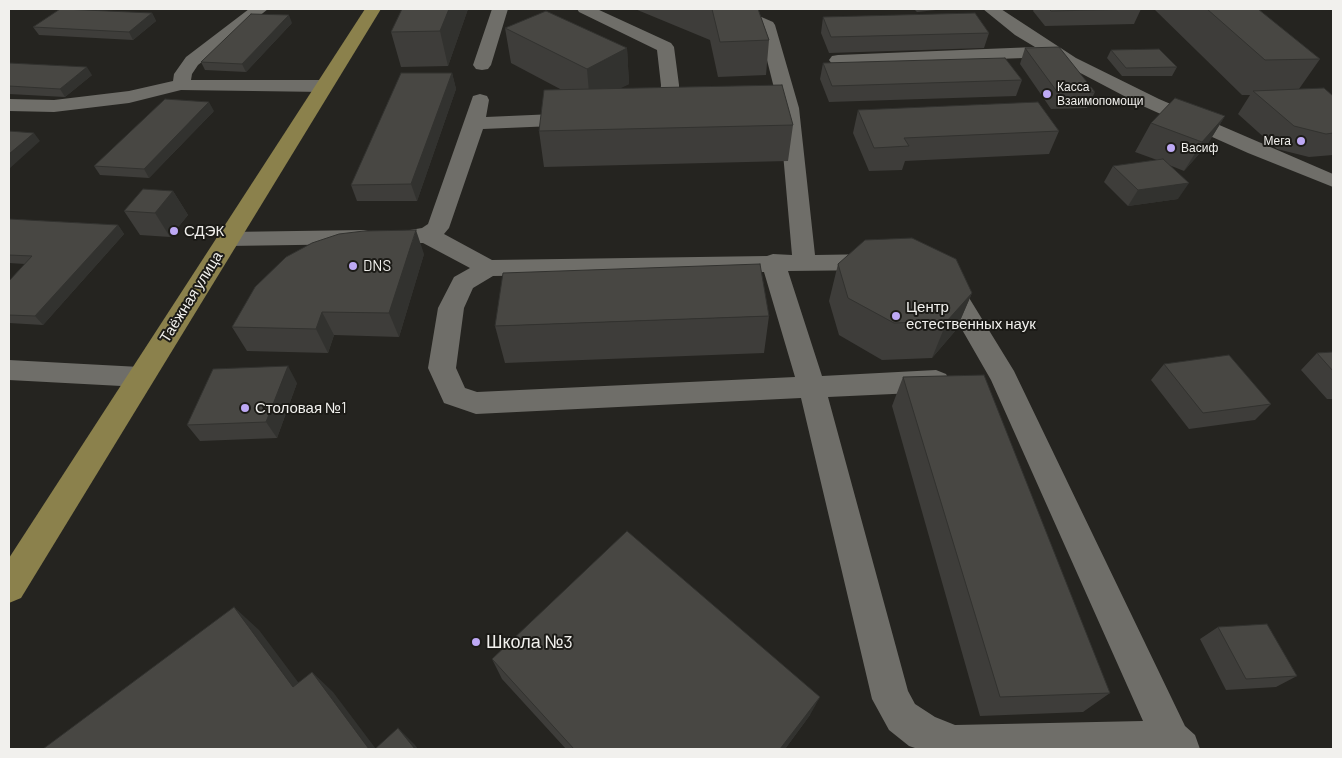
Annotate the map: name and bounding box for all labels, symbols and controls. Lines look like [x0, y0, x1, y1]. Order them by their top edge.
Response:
place label: Касса Взаимопомощи [1057, 80, 1143, 108]
marker: Касса Взаимопомощи [1041, 88, 1053, 100]
place label: Мега [1263, 134, 1291, 148]
marker: Мега [1295, 135, 1307, 147]
place label: Васиф [1181, 141, 1218, 155]
marker: Васиф [1165, 142, 1177, 154]
place label: СДЭК [184, 222, 224, 240]
marker: СДЭК [168, 225, 180, 237]
street label: Таёжная улица [156, 248, 226, 346]
place label: DNS [363, 257, 391, 275]
marker: DNS [347, 260, 359, 272]
place label: Центр естественных наук [906, 298, 1036, 333]
marker: Центр естественных наук [890, 310, 902, 322]
place label: Столовая №1 [255, 399, 346, 417]
marker: Столовая №1 [239, 402, 251, 414]
place label: Школа №3 [486, 631, 573, 653]
marker: Школа №3 [470, 636, 482, 648]

